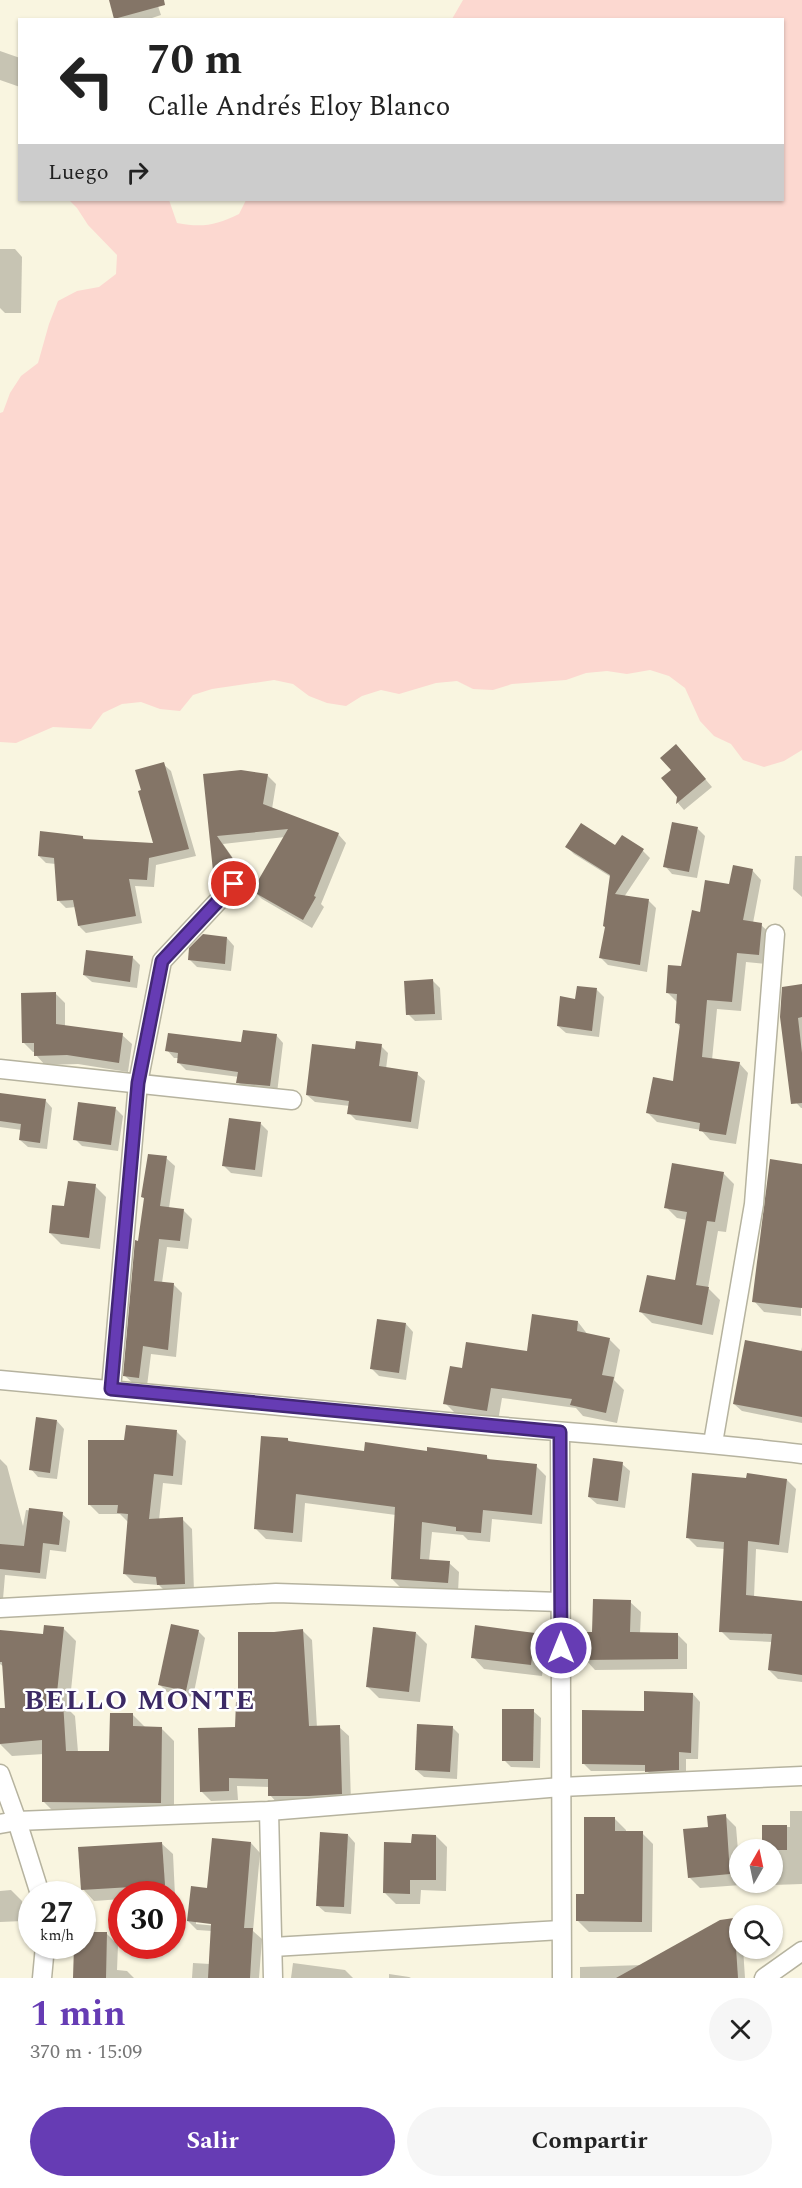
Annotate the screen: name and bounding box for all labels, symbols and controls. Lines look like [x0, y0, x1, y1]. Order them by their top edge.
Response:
text: 70 m [147, 29, 242, 92]
icon: left [48, 42, 126, 120]
text: Calle Andrés Eloy Blanco [147, 86, 450, 128]
text: Luego [48, 156, 109, 189]
icon: right [121, 156, 154, 189]
pin [208, 858, 259, 909]
icon: arrive [217, 867, 250, 900]
position arrow [529, 1616, 593, 1680]
district label: BELLO MONTE [24, 1679, 256, 1722]
north arrow [729, 1839, 783, 1893]
map controls [729, 1839, 783, 1959]
speed limit sign: 30 [108, 1881, 186, 1959]
text: 27 [40, 1890, 74, 1936]
button: search [729, 1905, 783, 1959]
text: km/h [40, 1924, 74, 1947]
text: 1 min [30, 1987, 126, 2042]
button: close [709, 1998, 772, 2061]
text: 370 m · 15:09 [30, 2037, 142, 2067]
button: Salir [30, 2107, 395, 2176]
button: Compartir [407, 2107, 772, 2176]

